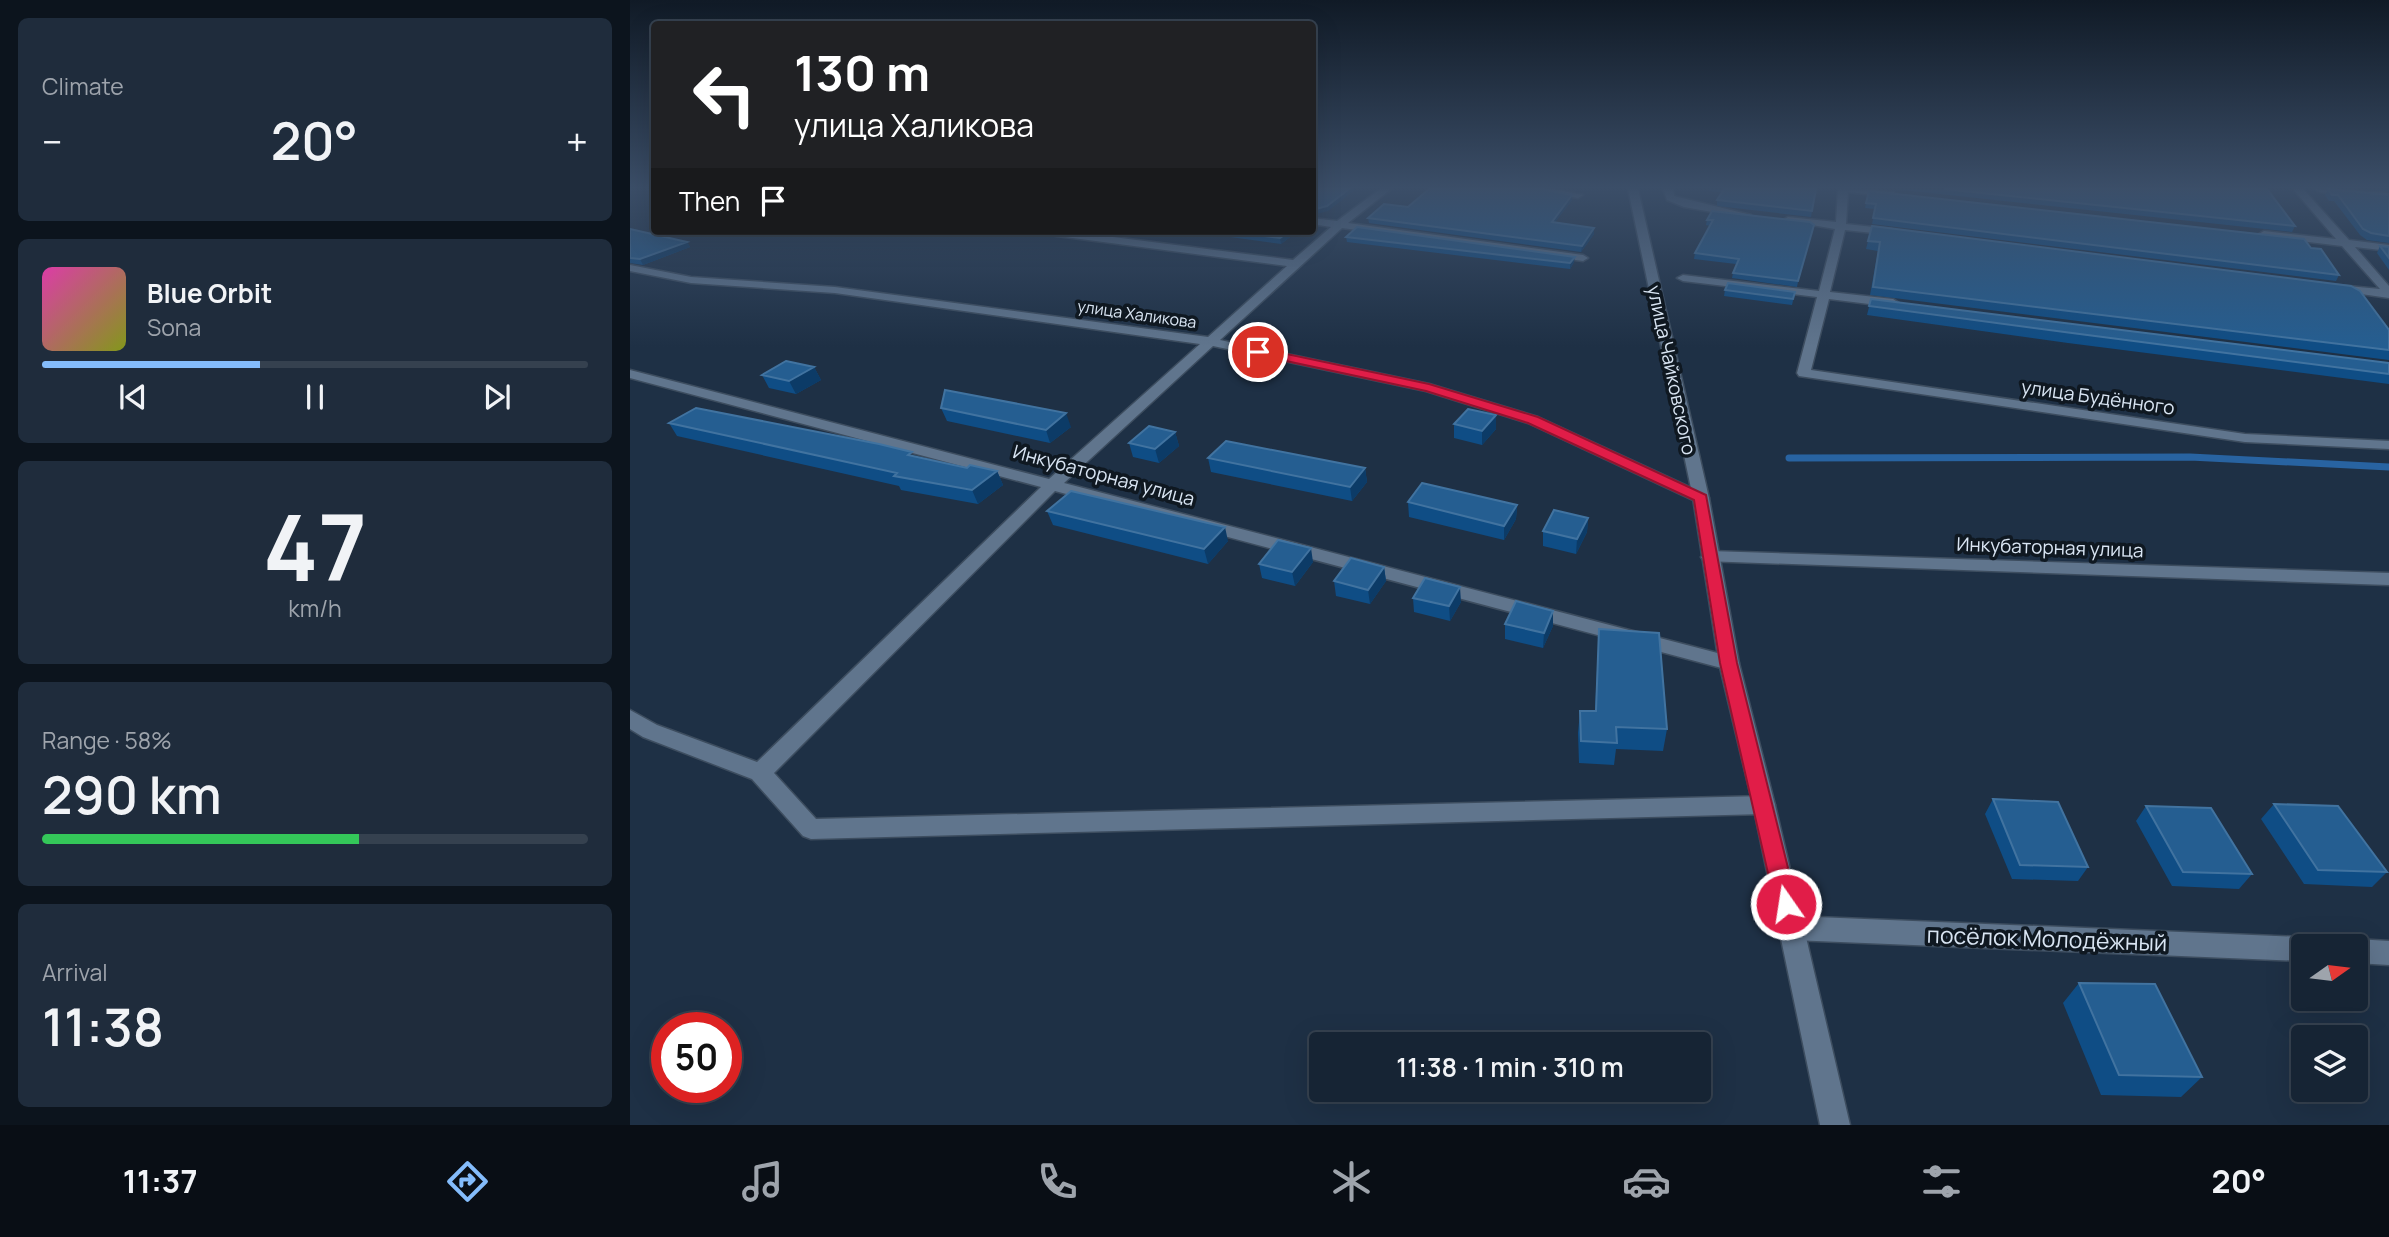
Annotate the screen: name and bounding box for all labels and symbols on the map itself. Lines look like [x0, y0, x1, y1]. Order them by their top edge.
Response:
street label: улица Чайковского [1641, 283, 1703, 457]
street label: улица Халикова [1076, 295, 1198, 333]
pin [1228, 322, 1288, 382]
street label: улица Будённого [2020, 373, 2176, 421]
street label: Инкубаторная улица [1010, 438, 1198, 512]
street label: Инкубаторная улица [1956, 531, 2144, 563]
position arrow [1749, 867, 1823, 941]
street label: посёлок Молодёжный [1926, 918, 2168, 958]
north arrow [2291, 934, 2368, 1012]
speed limit sign: 50 [651, 1012, 742, 1103]

